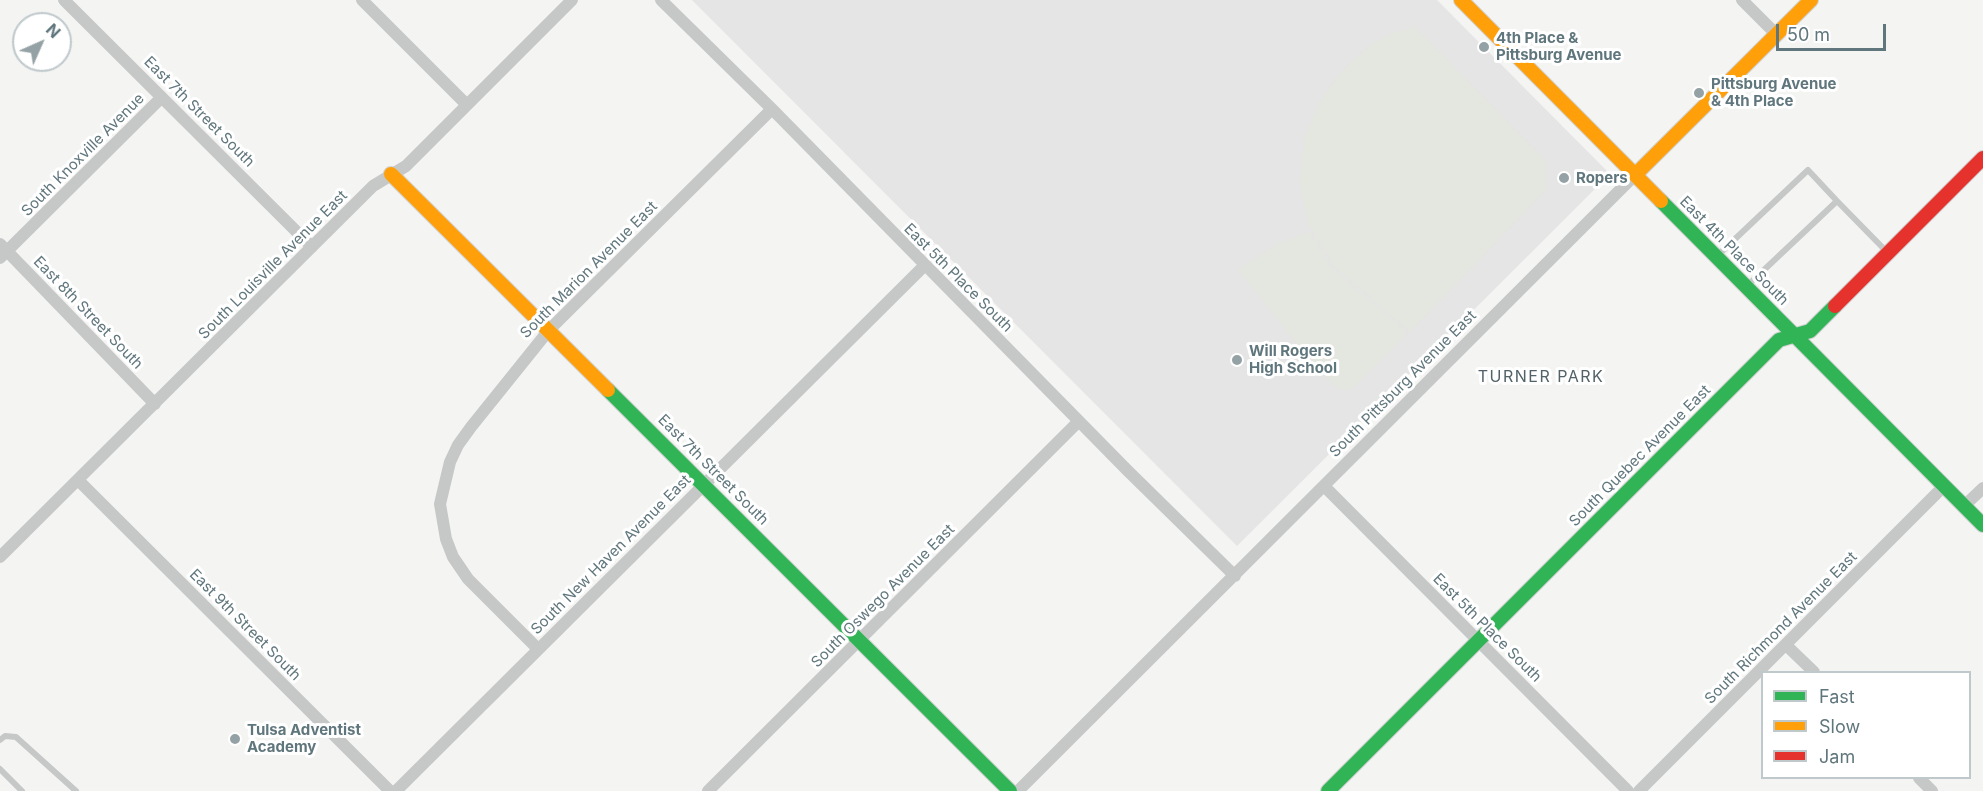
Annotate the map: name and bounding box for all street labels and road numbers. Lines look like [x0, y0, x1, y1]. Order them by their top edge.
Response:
street label: East 7th Street South [140, 53, 258, 171]
street label: South Knoxville Avenue [18, 90, 148, 220]
street label: South Louisville Avenue East [195, 187, 351, 343]
street label: East 4th Place South [1676, 193, 1792, 309]
street label: South Marion Avenue East [517, 198, 661, 342]
street label: East 5th Place South [900, 220, 1016, 336]
street label: East 8th Street South [30, 253, 146, 373]
street label: South Pittsburg Avenue East [1326, 307, 1480, 461]
street label: South Quebec Avenue East [1566, 382, 1714, 530]
street label: East 7th Street South [654, 411, 772, 529]
street label: South New Haven Avenue East [527, 471, 695, 639]
street label: South Oswego Avenue East [808, 521, 958, 671]
street label: South Richmond Avenue East [1701, 548, 1861, 708]
street label: East 9th Street South [186, 566, 304, 684]
street label: East 5th Place South [1429, 570, 1545, 686]

